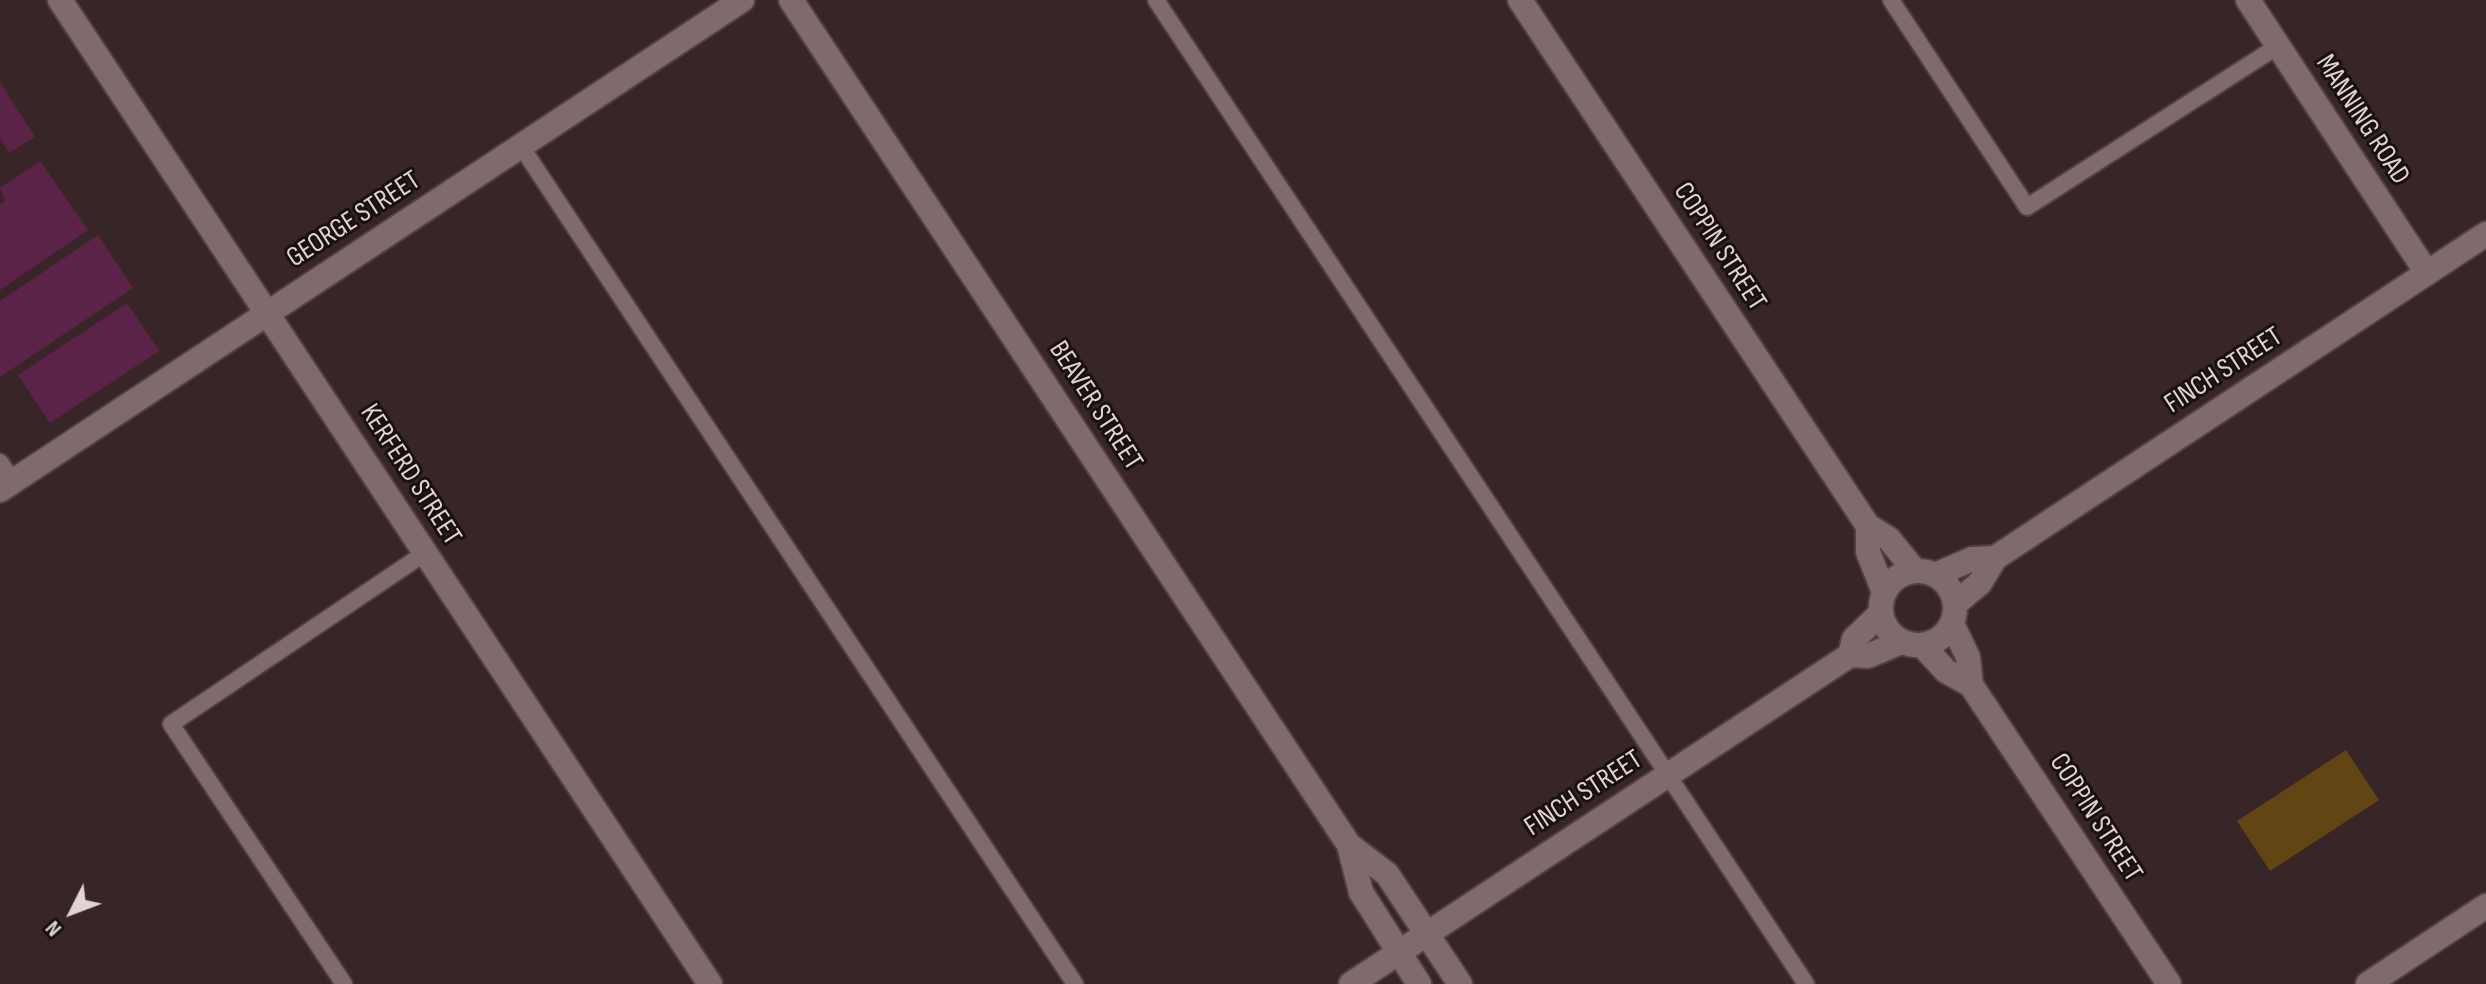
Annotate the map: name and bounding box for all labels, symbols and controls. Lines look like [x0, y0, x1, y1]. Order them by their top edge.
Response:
street label: MANNING ROAD [2308, 49, 2416, 191]
street label: GEORGE STREET [281, 164, 427, 276]
street label: COPPIN STREET [1665, 177, 1773, 317]
street label: FINCH STREET [2159, 320, 2289, 422]
street label: BEAVER STREET [1041, 335, 1149, 477]
street label: KERFERD STREET [352, 398, 468, 552]
street label: FINCH STREET [1519, 743, 1649, 845]
street label: COPPIN STREET [2041, 748, 2149, 888]
north arrow [32, 872, 112, 952]
text: N [40, 915, 68, 942]

